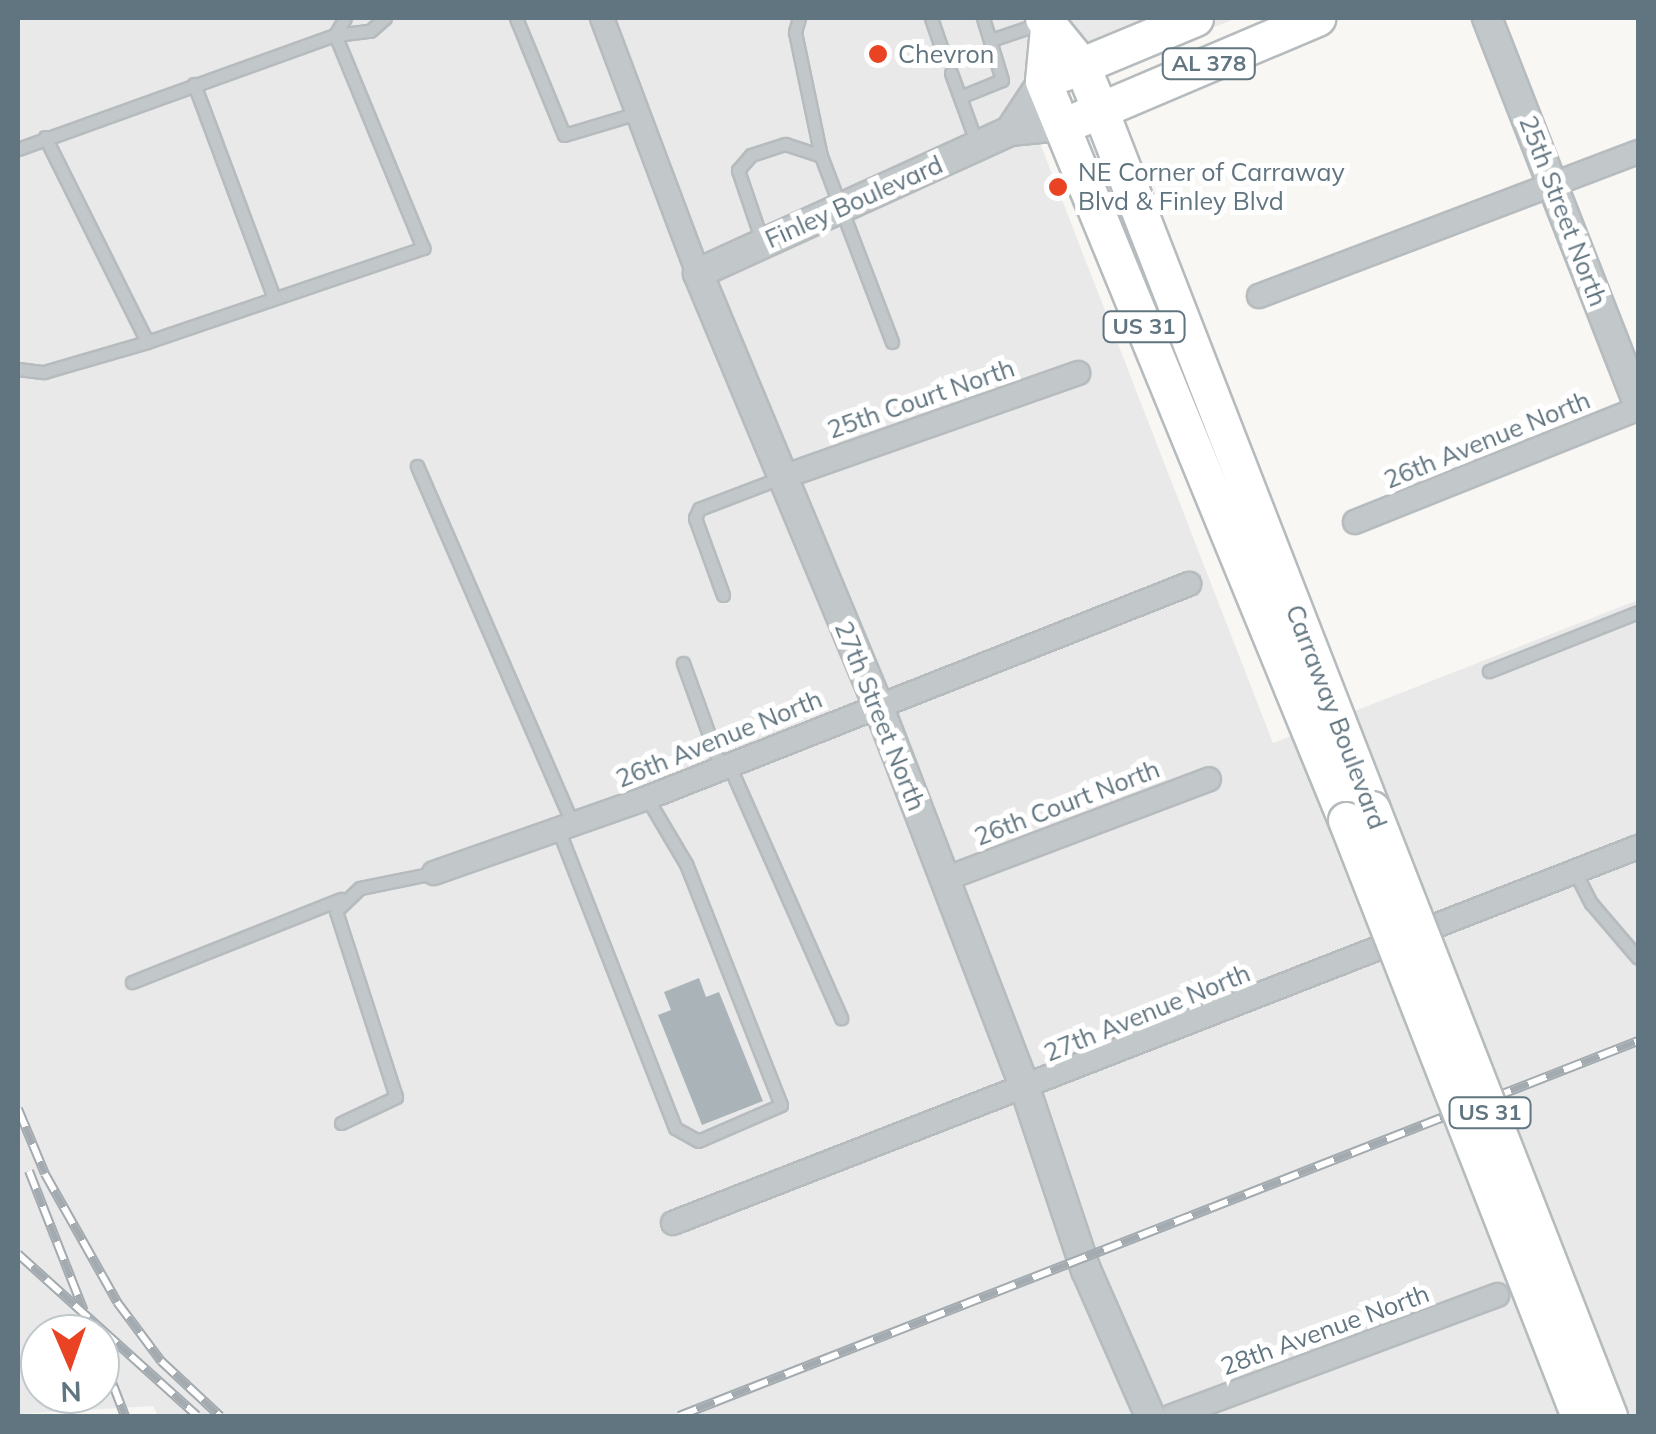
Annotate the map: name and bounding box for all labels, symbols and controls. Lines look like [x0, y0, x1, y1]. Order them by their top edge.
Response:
place label: Chevron [898, 39, 994, 69]
marker: Chevron [867, 43, 889, 65]
road number: AL 378 [1162, 47, 1256, 81]
street label: 25th Street North [1513, 111, 1613, 311]
street label: Finley Boulevard [761, 149, 947, 255]
place label: NE Corner of Carraway Blvd & Finley Blvd [1078, 158, 1345, 217]
marker: NE Corner of Carraway Blvd & Finley Blvd [1047, 176, 1069, 198]
road number: US 31 [1102, 310, 1186, 344]
street label: 25th Court North [823, 353, 1019, 445]
street label: 26th Avenue North [1380, 385, 1594, 495]
street label: Carraway Boulevard [1279, 601, 1393, 833]
street label: 27th Street North [828, 617, 932, 815]
street label: 26th Avenue North [612, 684, 826, 794]
street label: 26th Court North [970, 754, 1164, 852]
street label: 27th Avenue North [1040, 958, 1254, 1068]
road number: US 31 [1448, 1096, 1532, 1130]
street label: 28th Avenue North [1217, 1278, 1433, 1382]
north arrow [20, 1314, 120, 1414]
text: N [60, 1375, 82, 1410]

